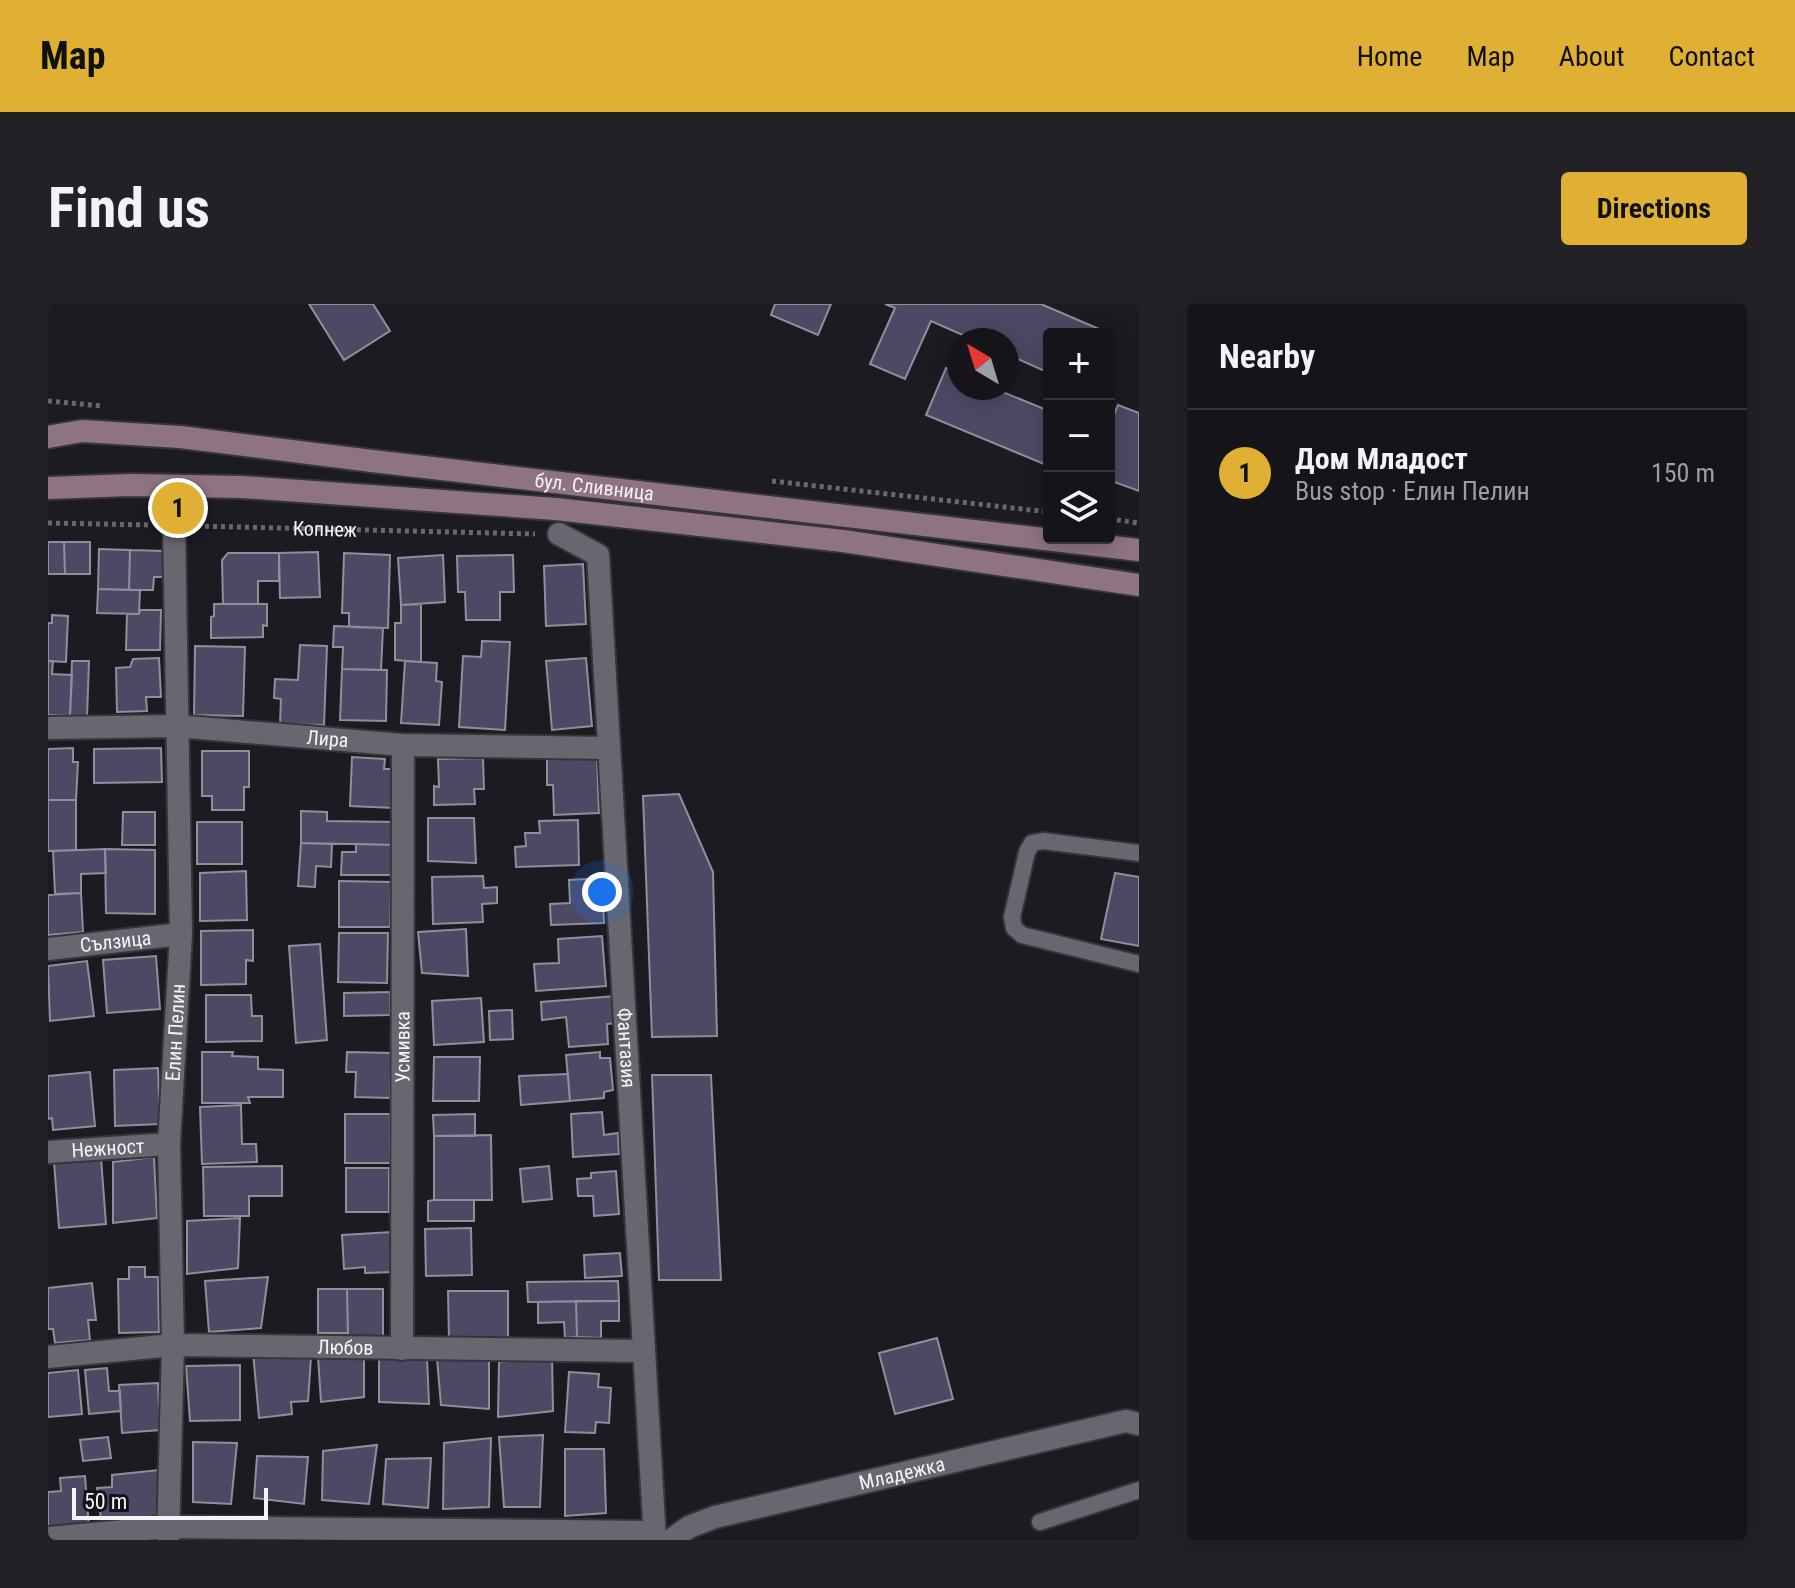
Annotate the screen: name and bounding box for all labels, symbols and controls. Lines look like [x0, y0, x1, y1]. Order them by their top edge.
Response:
text: Map [40, 34, 106, 78]
text: Home [1357, 40, 1422, 73]
text: Map [1466, 40, 1515, 73]
text: About [1559, 40, 1625, 73]
text: Contact [1669, 40, 1755, 73]
button: Directions [1561, 172, 1747, 245]
text: Find us [48, 175, 210, 241]
north arrow [947, 328, 1019, 400]
map controls [1043, 328, 1115, 544]
button: + [1043, 328, 1115, 400]
text: Nearby [1219, 336, 1315, 376]
button: − [1043, 400, 1115, 472]
text: Дом Младост [1295, 441, 1468, 476]
text: 1 [1238, 458, 1252, 488]
text: 150 m [1651, 458, 1715, 488]
street label: бул. Сливница [533, 468, 655, 506]
button: layers [1043, 472, 1115, 544]
text: Bus stop · Елин Пелин [1295, 476, 1530, 506]
pin: 1 [152, 478, 204, 538]
street label: Копнеж [293, 516, 357, 542]
street label: Лира [306, 725, 349, 752]
your location [582, 872, 622, 912]
street label: Сълзица [79, 925, 152, 957]
street label: Елин Пелин [161, 983, 190, 1082]
street label: Фантазия [612, 1007, 641, 1089]
street label: Усмивка [390, 1011, 415, 1083]
street label: Нежност [71, 1134, 145, 1162]
street label: Любов [317, 1335, 374, 1360]
street label: Младежка [856, 1452, 947, 1495]
scale bar [72, 1484, 268, 1520]
text: 50 m [84, 1489, 127, 1514]

